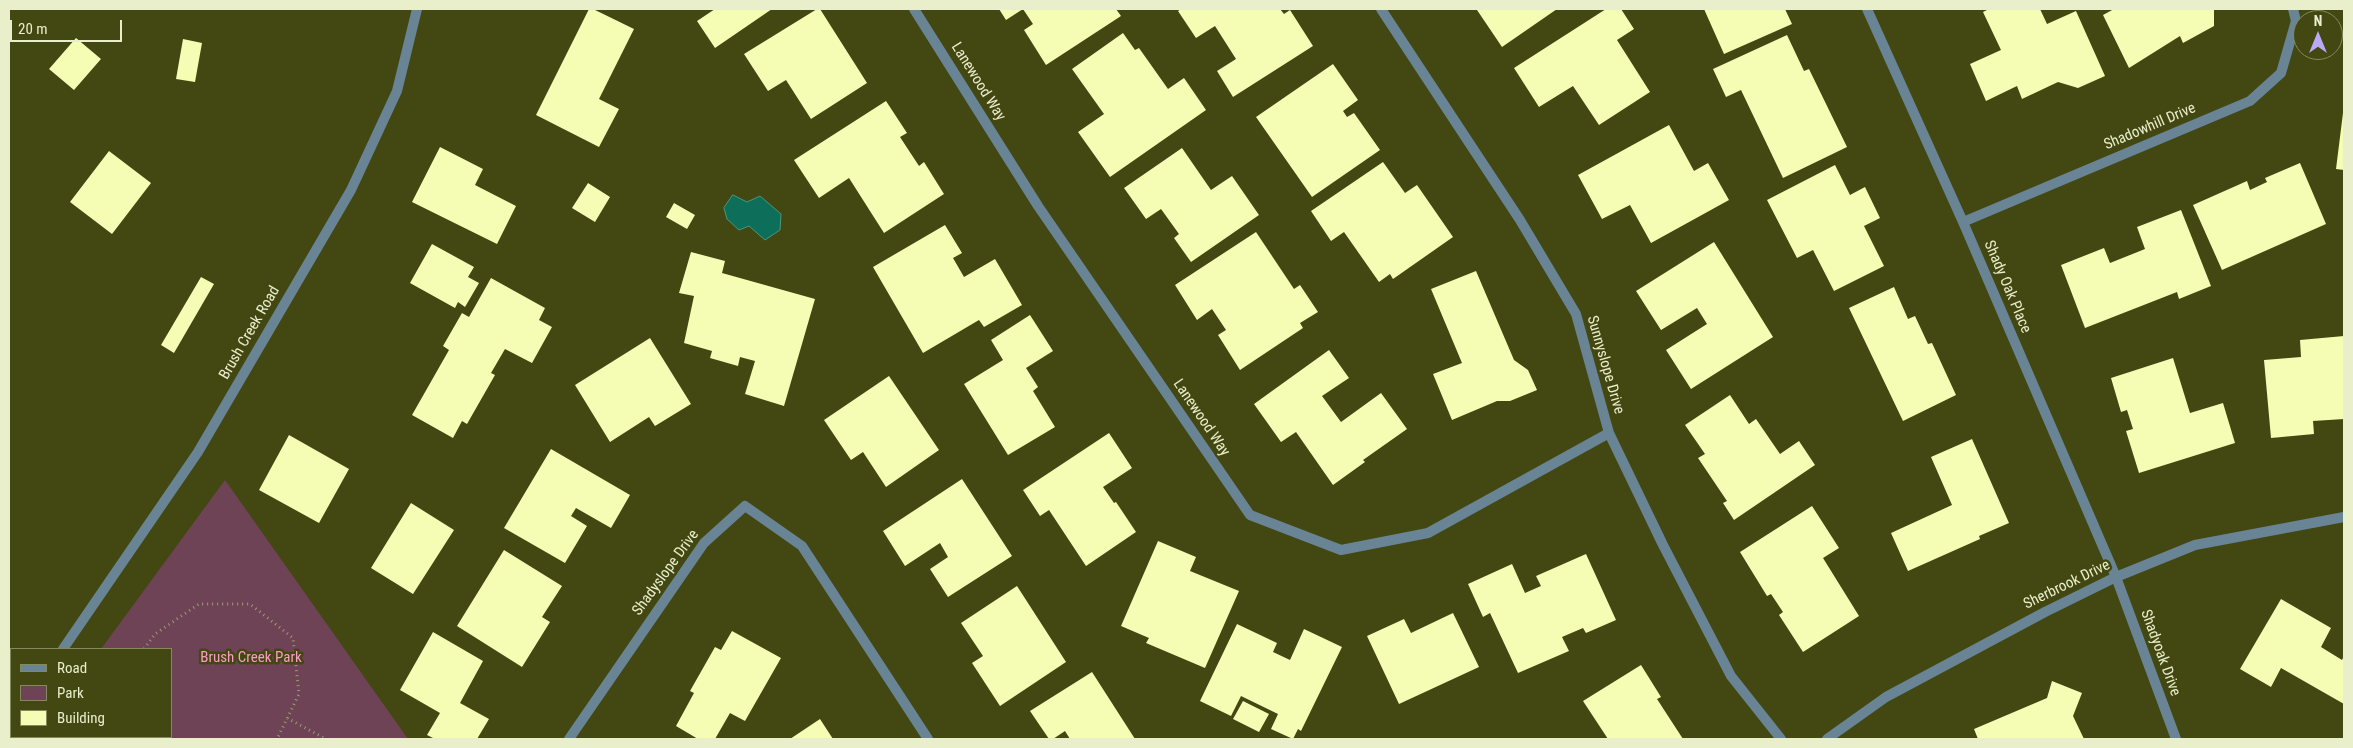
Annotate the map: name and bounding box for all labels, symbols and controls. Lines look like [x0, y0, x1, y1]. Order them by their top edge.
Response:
scale bar [12, 10, 125, 42]
north arrow [2293, 10, 2343, 60]
text: N [2314, 13, 2322, 29]
text: 20 m [18, 20, 48, 38]
street label: Lanewood Way [947, 40, 1009, 124]
street label: Shadowhill Drive [2101, 100, 2199, 154]
street label: Shady Oak Place [1979, 238, 2035, 336]
street label: Brush Creek Road [216, 283, 284, 383]
street label: Sunnyslope Drive [1582, 314, 1628, 416]
street label: Lanewood Way [1169, 376, 1233, 460]
street label: Shadyslope Drive [629, 527, 703, 619]
street label: Sherbrook Drive [2021, 556, 2113, 614]
street label: Shadyoak Drive [2136, 607, 2184, 699]
legend [10, 648, 172, 738]
park label: Brush Creek Park [200, 649, 302, 667]
text: Road [57, 659, 87, 677]
text: Park [57, 684, 84, 702]
text: Building [57, 709, 105, 727]

